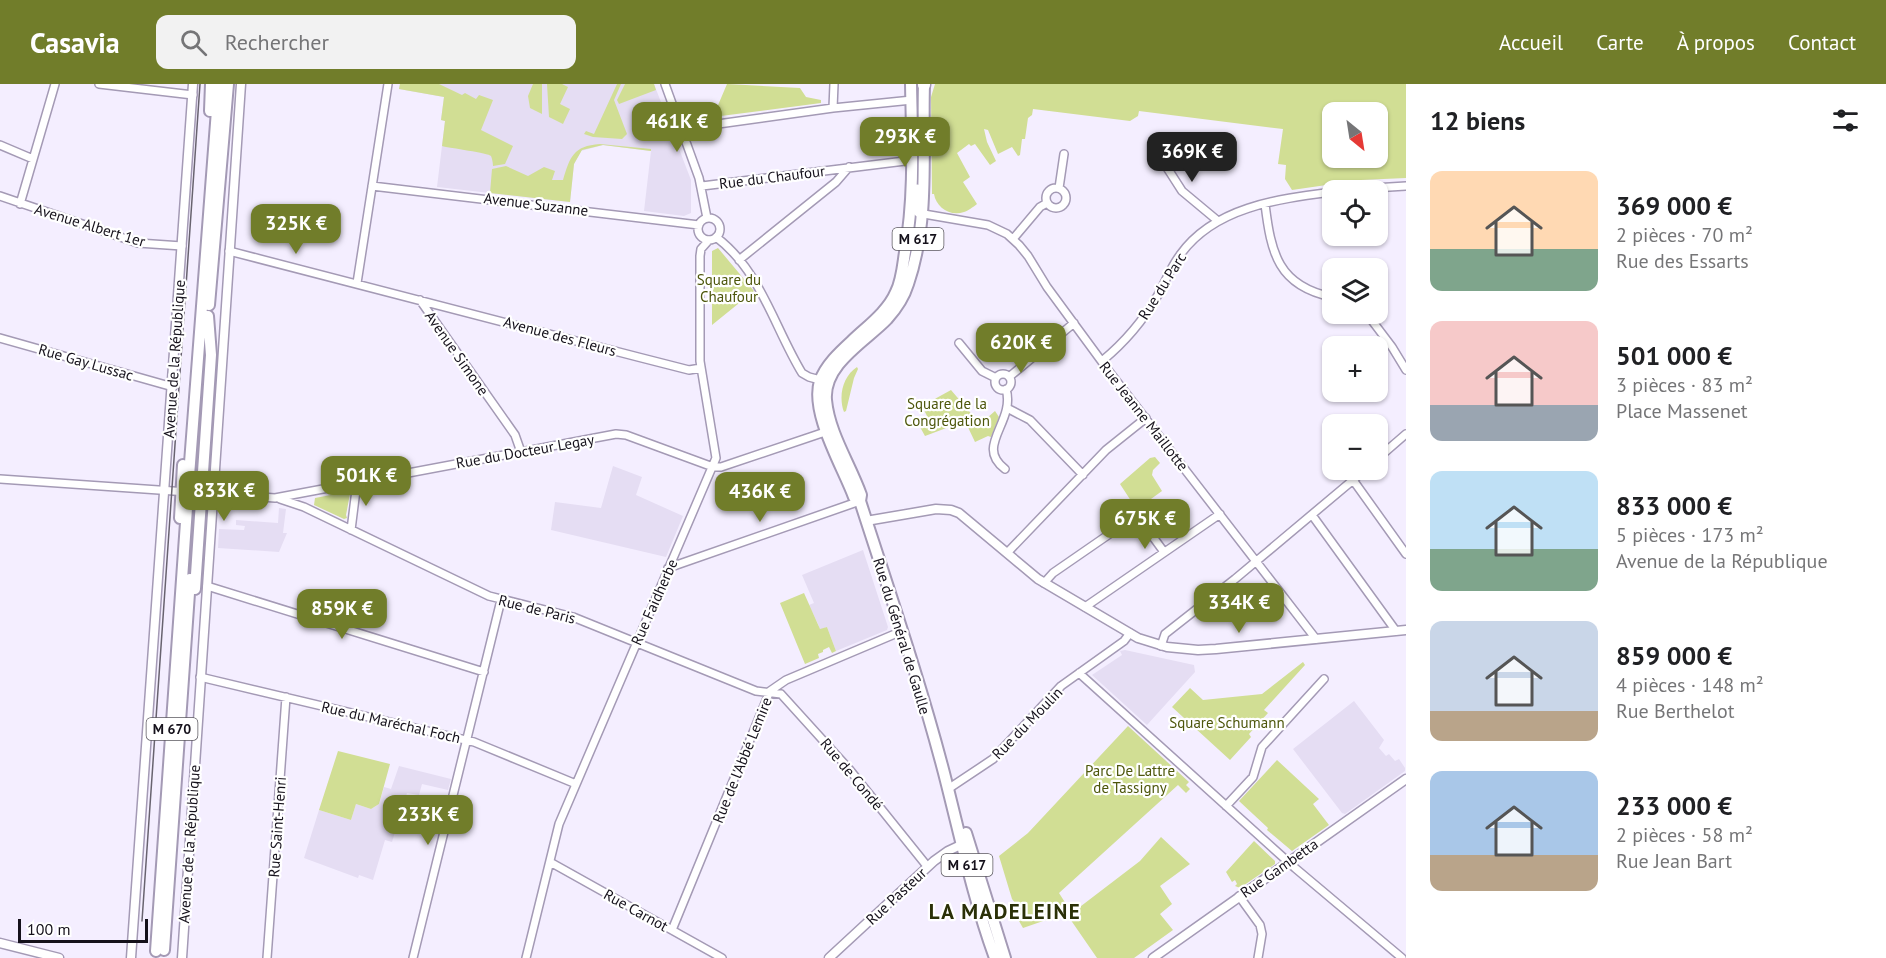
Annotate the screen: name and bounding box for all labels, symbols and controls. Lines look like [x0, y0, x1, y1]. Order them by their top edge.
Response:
search box [156, 15, 576, 69]
text: Casavia [30, 24, 120, 61]
icon: search [177, 26, 210, 59]
text: Rechercher [225, 28, 329, 56]
text: Accueil [1499, 29, 1563, 56]
text: Carte [1596, 29, 1644, 56]
text: À propos [1677, 29, 1755, 56]
text: Contact [1788, 29, 1856, 56]
pin: 461K € [628, 102, 726, 153]
north arrow [1322, 102, 1388, 168]
map controls [1322, 102, 1388, 480]
text: 12 biens [1430, 104, 1525, 137]
icon: filters [1829, 104, 1862, 137]
text: 461K € [646, 108, 708, 134]
pin: 293K € [856, 117, 954, 168]
text: 293K € [874, 123, 936, 149]
pin: 369K € [1143, 132, 1241, 183]
text: 369K € [1161, 138, 1223, 164]
street label: Rue du Chaufour [718, 161, 826, 193]
button: locate [1322, 180, 1388, 246]
street label: Avenue Suzanne [483, 188, 589, 220]
text: 369 000 € [1616, 189, 1732, 222]
icon: home [1478, 195, 1550, 267]
street label: Avenue Albert 1er [32, 199, 148, 251]
pin: 325K € [247, 204, 345, 255]
text: 325K € [265, 210, 327, 236]
text: 2 pièces · 70 m² [1616, 222, 1753, 248]
road number: M 617 [892, 228, 944, 250]
text: Rue des Essarts [1616, 248, 1749, 274]
street label: Rue du Parc [1134, 249, 1190, 323]
button: layers [1322, 258, 1388, 324]
park label: Square du Chaufour [697, 270, 761, 306]
street label: Avenue de la République [159, 279, 189, 439]
street label: Avenue Simone [421, 307, 493, 399]
street label: Avenue des Fleurs [501, 312, 619, 360]
pin: 620K € [972, 323, 1070, 374]
text: 620K € [990, 329, 1052, 355]
button: + [1322, 336, 1388, 402]
street label: Rue Gay Lussac [36, 339, 136, 385]
text: 501 000 € [1616, 339, 1732, 372]
icon: home [1478, 345, 1550, 417]
street label: Rue Jeanne Maillotte [1095, 357, 1193, 475]
text: 3 pièces · 83 m² [1616, 372, 1753, 398]
park label: Square de la Congrégation [904, 394, 990, 430]
text: Place Massenet [1616, 398, 1748, 424]
button: − [1322, 414, 1388, 480]
street label: Rue du Docteur Legay [455, 430, 595, 472]
pin: 501K € [317, 456, 415, 507]
text: 501K € [335, 462, 397, 488]
pin: 833K € [175, 471, 273, 522]
pin: 436K € [711, 472, 809, 523]
text: 833K € [193, 477, 255, 503]
text: 436K € [729, 478, 791, 504]
text: 833 000 € [1616, 489, 1732, 522]
icon: home [1478, 495, 1550, 567]
pin: 675K € [1096, 499, 1194, 550]
text: 675K € [1114, 505, 1176, 531]
text: 5 pièces · 173 m² [1616, 522, 1764, 548]
text: Avenue de la République [1616, 548, 1828, 574]
street label: Rue du Général de Gaulle [869, 555, 935, 717]
street label: Rue Faidherbe [627, 556, 681, 648]
pin: 334K € [1190, 583, 1288, 634]
pin: 859K € [293, 589, 391, 640]
text: 334K € [1208, 589, 1270, 615]
street label: Rue de Paris [496, 590, 578, 628]
text: 859K € [311, 595, 373, 621]
text: 859 000 € [1616, 639, 1732, 672]
icon: home [1478, 645, 1550, 717]
text: 4 pièces · 148 m² [1616, 672, 1764, 698]
street label: Rue du Moulin [988, 683, 1066, 763]
street label: Rue de l'Abbé Lemire [708, 694, 776, 826]
street label: Rue du Maréchal Foch [320, 697, 462, 747]
text: Rue Berthelot [1616, 698, 1734, 724]
park label: Square Schumann [1169, 713, 1285, 732]
road number: M 670 [146, 718, 198, 740]
street label: Rue de Condé [816, 734, 888, 814]
park label: Parc De Lattre de Tassigny [1085, 761, 1175, 797]
street label: Avenue de la République [174, 764, 204, 924]
street label: Rue Saint-Henri [264, 776, 290, 878]
text: 233 000 € [1616, 789, 1732, 822]
pin: 233K € [379, 795, 477, 846]
icon: home [1478, 795, 1550, 867]
text: 233K € [397, 801, 459, 827]
text: 2 pièces · 58 m² [1616, 822, 1753, 848]
street label: Rue Gambetta [1236, 834, 1322, 902]
text: Rue Jean Bart [1616, 848, 1732, 874]
road number: M 617 [942, 854, 992, 876]
street label: Rue Pasteur [862, 863, 930, 929]
street label: Rue Carnot [600, 885, 672, 935]
district label: LA MADELEINE [929, 898, 1081, 925]
scale bar [18, 916, 148, 944]
text: 100 m [27, 919, 70, 939]

